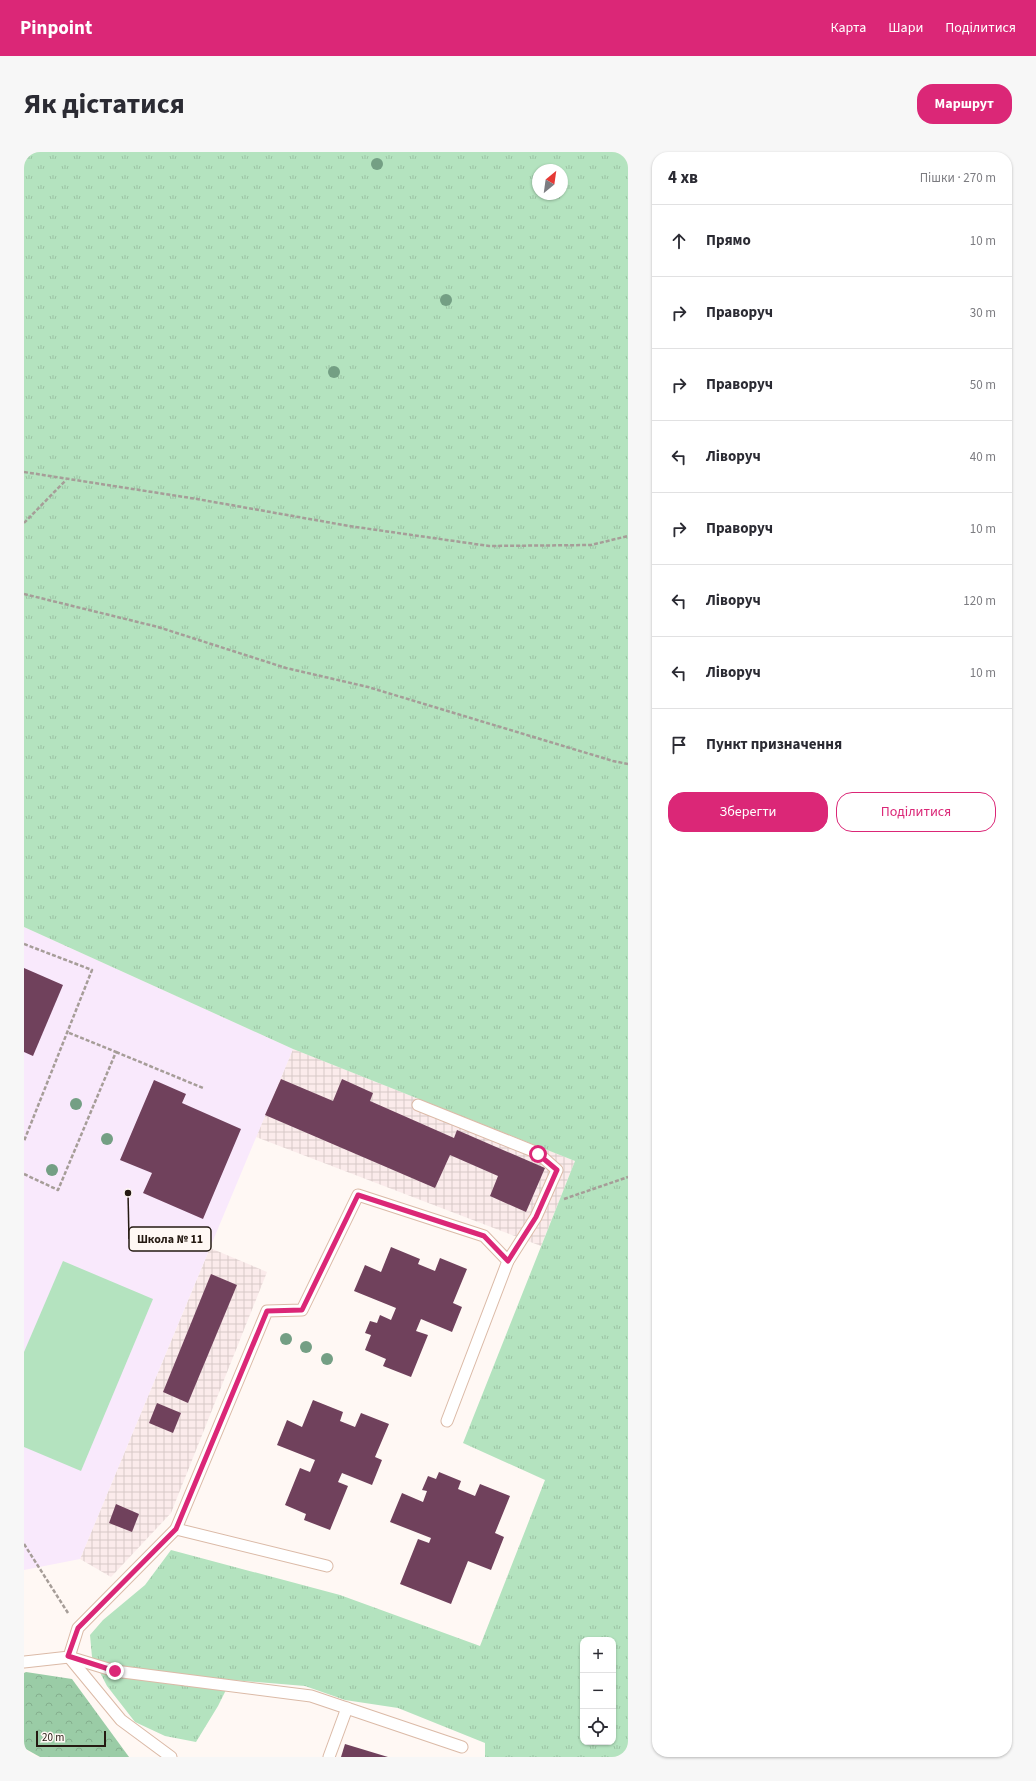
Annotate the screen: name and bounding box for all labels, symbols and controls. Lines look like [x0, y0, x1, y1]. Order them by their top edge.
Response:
text: Pinpoint [20, 15, 92, 42]
text: Карта [830, 18, 866, 38]
text: Шари [888, 18, 923, 38]
text: Поділитися [945, 18, 1016, 38]
text: Як дістатися [24, 84, 185, 124]
button: Маршрут [917, 84, 1012, 124]
north arrow [532, 164, 568, 200]
text: 4 хв [668, 166, 698, 190]
text: Пішки · 270 m [920, 169, 996, 187]
icon: ahead [668, 230, 690, 252]
text: Прямо [706, 230, 751, 251]
text: 10 m [970, 232, 996, 250]
icon: right [668, 302, 690, 324]
text: Праворуч [706, 302, 773, 323]
text: 30 m [970, 304, 996, 322]
icon: right [668, 374, 690, 396]
text: Праворуч [706, 374, 773, 395]
text: 50 m [970, 376, 996, 394]
icon: left [668, 446, 690, 468]
text: Ліворуч [706, 446, 761, 467]
text: 40 m [970, 448, 996, 466]
icon: right [668, 518, 690, 540]
text: Праворуч [706, 518, 773, 539]
text: 10 m [970, 520, 996, 538]
icon: left [668, 590, 690, 612]
text: Ліворуч [706, 590, 761, 611]
text: 120 m [963, 592, 996, 610]
icon: left [668, 662, 690, 684]
text: Ліворуч [706, 662, 761, 683]
text: 10 m [970, 664, 996, 682]
icon: arrive [668, 734, 690, 756]
text: Пункт призначення [706, 734, 842, 755]
button: Зберегти [668, 792, 828, 832]
button: Поділитися [836, 792, 996, 832]
route start [529, 1145, 547, 1163]
callout: Школа № 11 [129, 1227, 211, 1251]
text: Школа № 11 [137, 1231, 203, 1248]
map controls [580, 1637, 616, 1745]
button: + [580, 1637, 616, 1673]
route end [106, 1662, 124, 1680]
button: − [580, 1673, 616, 1709]
button: locate [580, 1709, 616, 1745]
scale bar [36, 1729, 106, 1748]
text: 20 m [42, 1730, 64, 1745]

